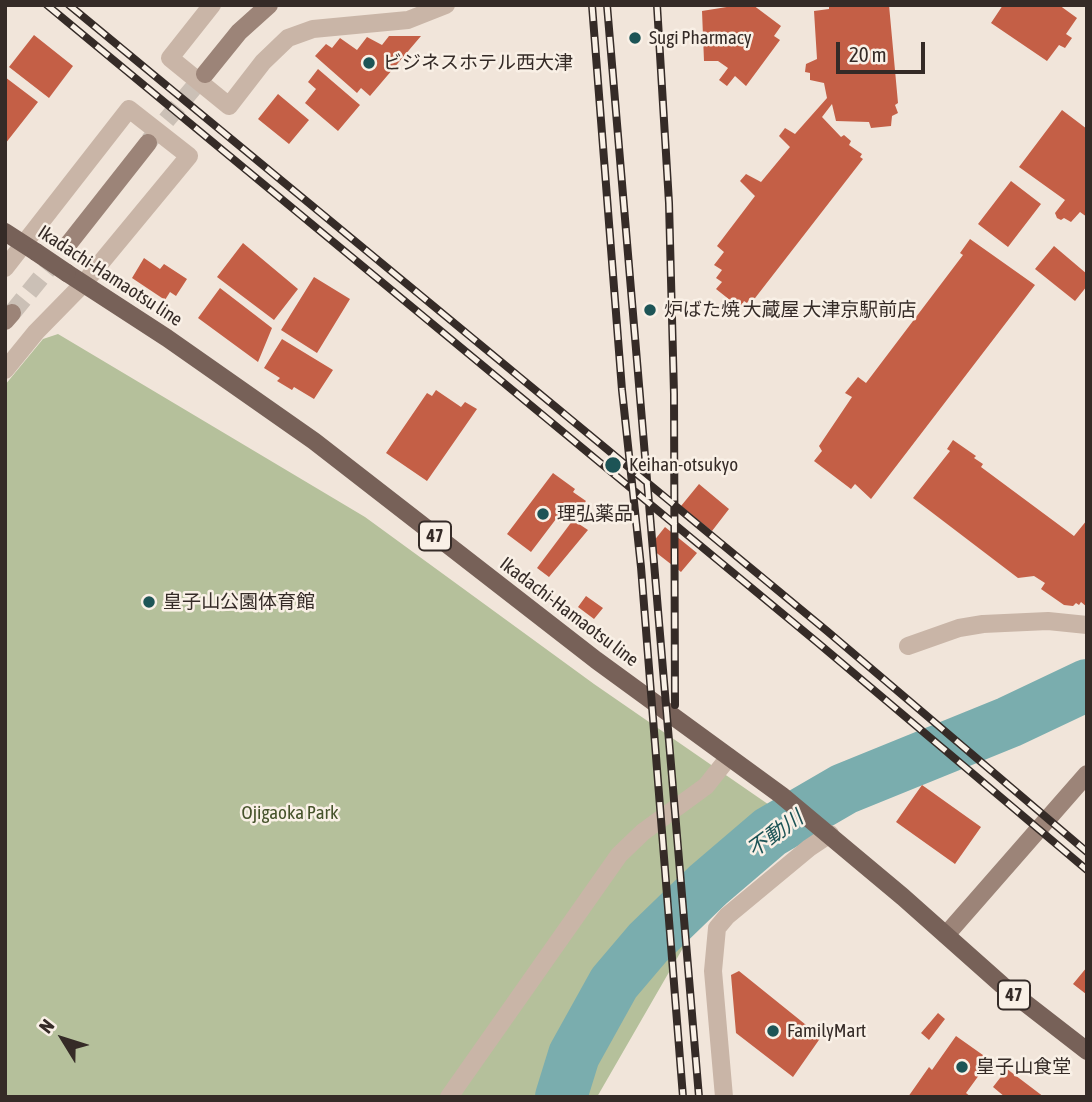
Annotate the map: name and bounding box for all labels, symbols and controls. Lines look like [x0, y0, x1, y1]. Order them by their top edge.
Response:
place label: Sugi Pharmacy [649, 27, 752, 49]
scale bar [840, 28, 929, 72]
marker: Sugi Pharmacy [627, 30, 643, 46]
text: 20 m [849, 42, 887, 66]
place label: ビジネスホテル西大津 [383, 52, 573, 74]
marker: ビジネスホテル西大津 [361, 55, 377, 71]
street label: Ikadachi-Hamaotsu line [33, 221, 187, 331]
place label: 炉ばた焼 大蔵屋 大津京駅前店 [664, 299, 916, 321]
marker: 炉ばた焼 大蔵屋 大津京駅前店 [642, 302, 658, 318]
place label: Keihan-otsukyo [629, 454, 738, 476]
marker: Keihan-otsukyo [603, 455, 623, 475]
place label: 理弘薬品 [557, 503, 633, 525]
marker: 理弘薬品 [535, 506, 551, 522]
road number: 47 [419, 522, 451, 550]
street label: Ikadachi-Hamaotsu line [495, 552, 643, 672]
place label: 皇子山公園体育館 [163, 591, 315, 613]
marker: 皇子山公園体育館 [141, 594, 157, 610]
park label: Ojigaoka Park [242, 802, 338, 824]
water label: 不動川 [742, 805, 808, 863]
road number: 47 [998, 980, 1030, 1010]
north arrow [28, 1004, 98, 1074]
text: N [34, 1015, 59, 1037]
place label: FamilyMart [787, 1020, 866, 1042]
marker: FamilyMart [765, 1023, 781, 1039]
place label: 皇子山食堂 [976, 1056, 1071, 1078]
marker: 皇子山食堂 [954, 1059, 970, 1075]

